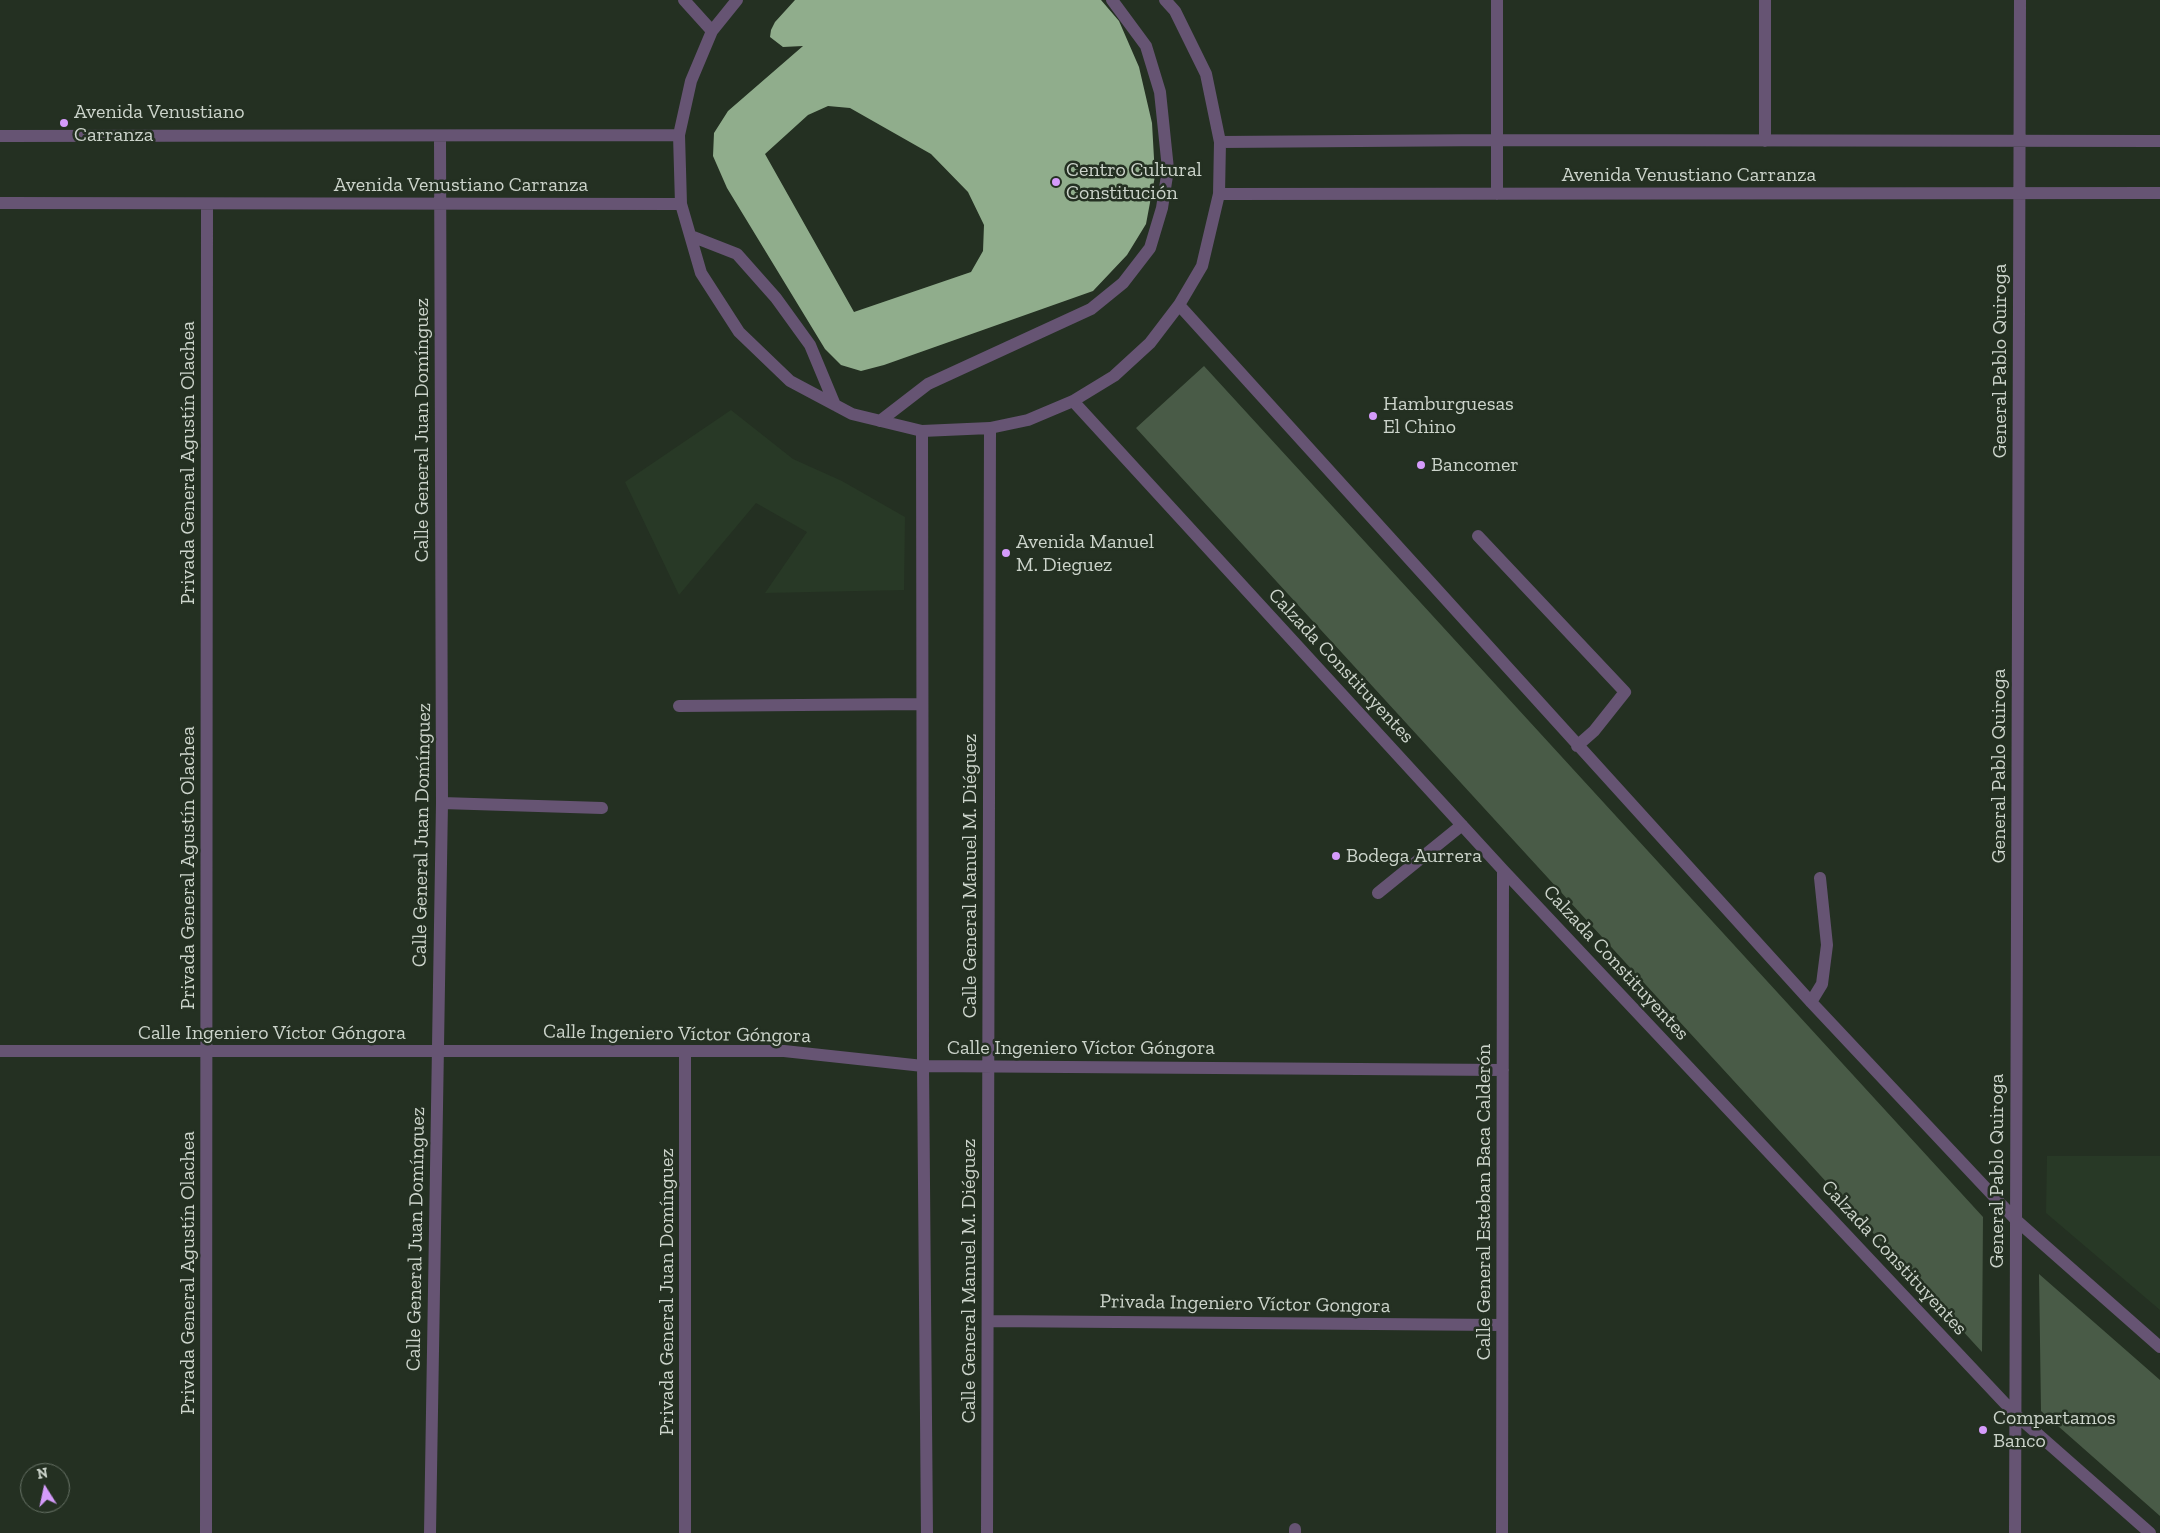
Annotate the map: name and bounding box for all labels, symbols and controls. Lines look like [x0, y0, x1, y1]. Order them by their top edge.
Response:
place label: Avenida Venustiano Carranza [74, 100, 244, 147]
marker: Avenida Venustiano Carranza [58, 117, 70, 129]
place label: Centro Cultural Constitución [1066, 158, 1202, 205]
street label: Avenida Venustiano Carranza [1562, 163, 1816, 187]
street label: Avenida Venustiano Carranza [334, 173, 588, 197]
marker: Centro Cultural Constitución [1050, 176, 1062, 188]
street label: General Pablo Quiroga [1988, 264, 2012, 458]
street label: Calle General Juan Domínguez [410, 298, 434, 562]
street label: Privada General Agustín Olachea [176, 321, 200, 605]
place label: Hamburguesas El Chino [1383, 392, 1514, 439]
marker: Hamburguesas El Chino [1367, 410, 1379, 422]
place label: Bancomer [1431, 453, 1519, 477]
marker: Bancomer [1415, 459, 1427, 471]
place label: Avenida Manuel M. Dieguez [1016, 530, 1154, 577]
marker: Avenida Manuel M. Dieguez [1000, 547, 1012, 559]
street label: Calzada Constituyentes [1263, 584, 1419, 748]
street label: General Pablo Quiroga [1987, 669, 2011, 863]
street label: Calle General Juan Domínguez [408, 703, 436, 967]
street label: Privada General Agustín Olachea [176, 726, 200, 1010]
street label: Calle General Manuel M. Diéguez [958, 734, 982, 1018]
place label: Bodega Aurrera [1346, 844, 1482, 868]
marker: Bodega Aurrera [1330, 850, 1342, 862]
street label: Calzada Constituyentes [1538, 881, 1694, 1045]
street label: Calle Ingeniero Víctor Góngora [543, 1020, 811, 1048]
street label: Calle Ingeniero Víctor Góngora [138, 1021, 406, 1045]
street label: Calle Ingeniero Víctor Góngora [947, 1036, 1215, 1060]
street label: Calle General Esteban Baca Calderón [1472, 1044, 1496, 1360]
street label: General Pablo Quiroga [1985, 1074, 2009, 1268]
street label: Calle General Juan Domínguez [402, 1107, 430, 1371]
street label: Privada General Agustín Olachea [176, 1131, 200, 1415]
street label: Calle General Manuel M. Diéguez [957, 1139, 981, 1423]
street label: Privada General Juan Domínguez [655, 1148, 679, 1436]
street label: Calzada Constituyentes [1816, 1176, 1972, 1340]
street label: Privada Ingeniero Víctor Gongora [1099, 1289, 1391, 1319]
place label: Compartamos Banco [1993, 1406, 2116, 1453]
marker: Compartamos Banco [1977, 1424, 1989, 1436]
north arrow [20, 1463, 70, 1513]
text: N [36, 1464, 49, 1483]

